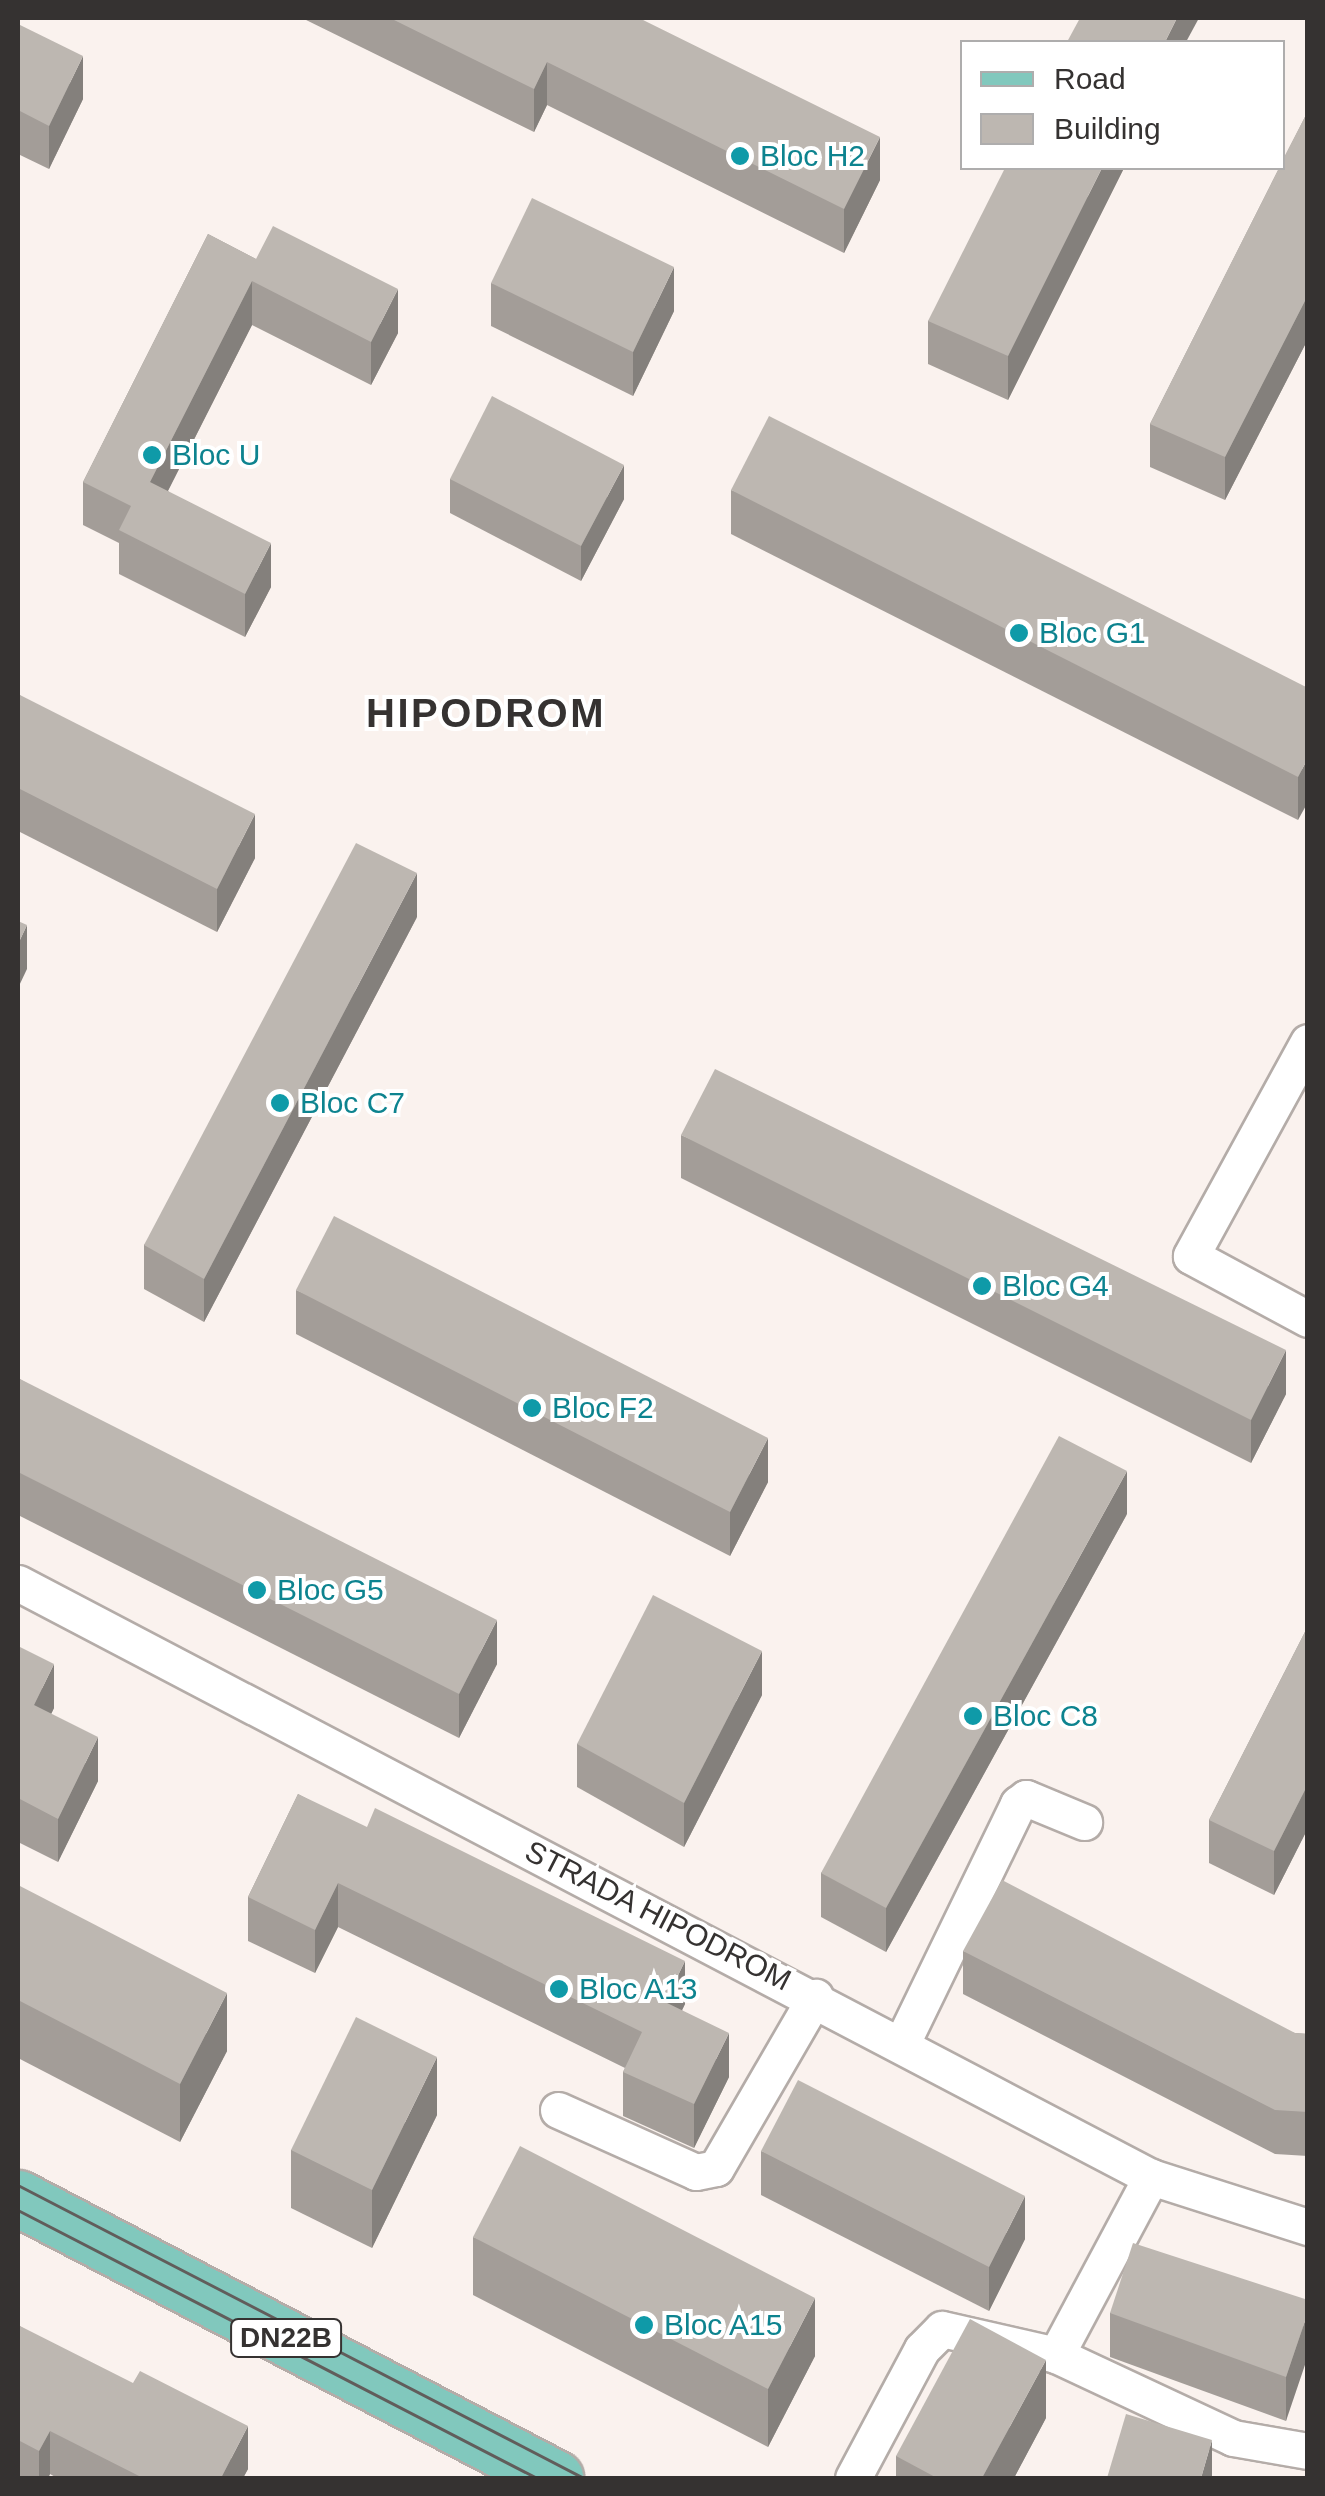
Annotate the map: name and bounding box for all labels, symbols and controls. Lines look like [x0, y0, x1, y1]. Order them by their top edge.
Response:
legend [960, 40, 1285, 170]
text: Road [1054, 62, 1126, 95]
text: Building [1054, 112, 1161, 145]
place label: Bloc H2 [760, 138, 865, 174]
marker: Bloc H2 [729, 145, 751, 167]
place label: Bloc U [172, 437, 260, 473]
marker: Bloc U [141, 444, 163, 466]
place label: Bloc G1 [1039, 615, 1146, 651]
marker: Bloc G1 [1008, 622, 1030, 644]
district label: HIPODROM [366, 689, 606, 737]
place label: Bloc C7 [300, 1085, 405, 1121]
marker: Bloc C7 [269, 1092, 291, 1114]
place label: Bloc G4 [1002, 1268, 1109, 1304]
marker: Bloc G4 [971, 1275, 993, 1297]
place label: Bloc F2 [552, 1390, 654, 1426]
marker: Bloc F2 [521, 1397, 543, 1419]
place label: Bloc G5 [277, 1572, 384, 1608]
marker: Bloc G5 [246, 1579, 268, 1601]
place label: Bloc C8 [993, 1698, 1098, 1734]
marker: Bloc C8 [962, 1705, 984, 1727]
street label: STRADA HIPODROM [518, 1833, 798, 1999]
place label: Bloc A13 [579, 1971, 699, 2007]
marker: Bloc A13 [548, 1978, 570, 2000]
place label: Bloc A15 [664, 2307, 784, 2343]
marker: Bloc A15 [633, 2314, 655, 2336]
road number: DN22B [228, 2315, 344, 2361]

